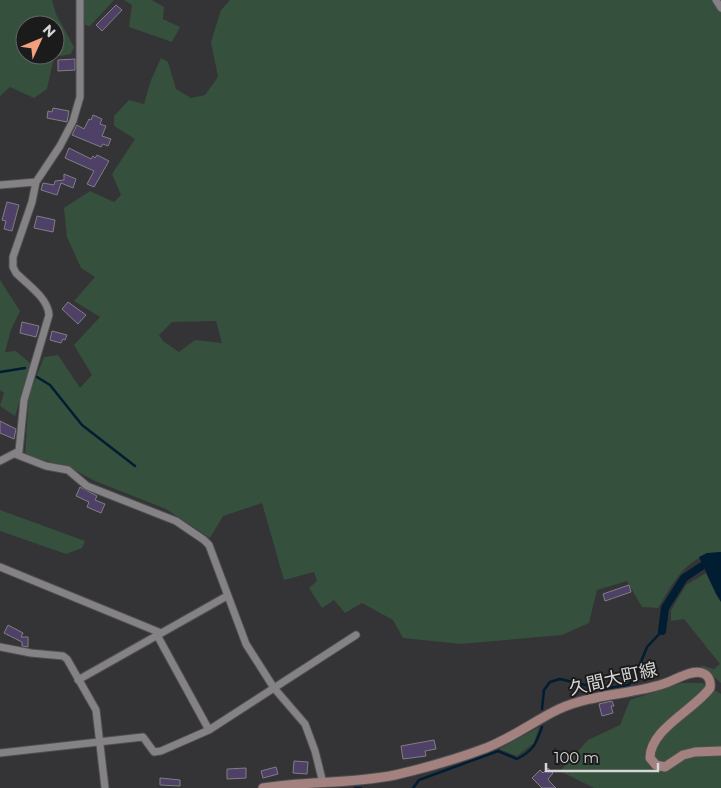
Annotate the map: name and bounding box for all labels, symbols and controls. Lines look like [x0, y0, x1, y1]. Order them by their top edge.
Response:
north arrow [15, 15, 65, 65]
text: N [39, 21, 60, 41]
street label: 久間大町線 [567, 658, 659, 700]
scale bar [546, 740, 658, 772]
text: 100 m [554, 748, 599, 767]

